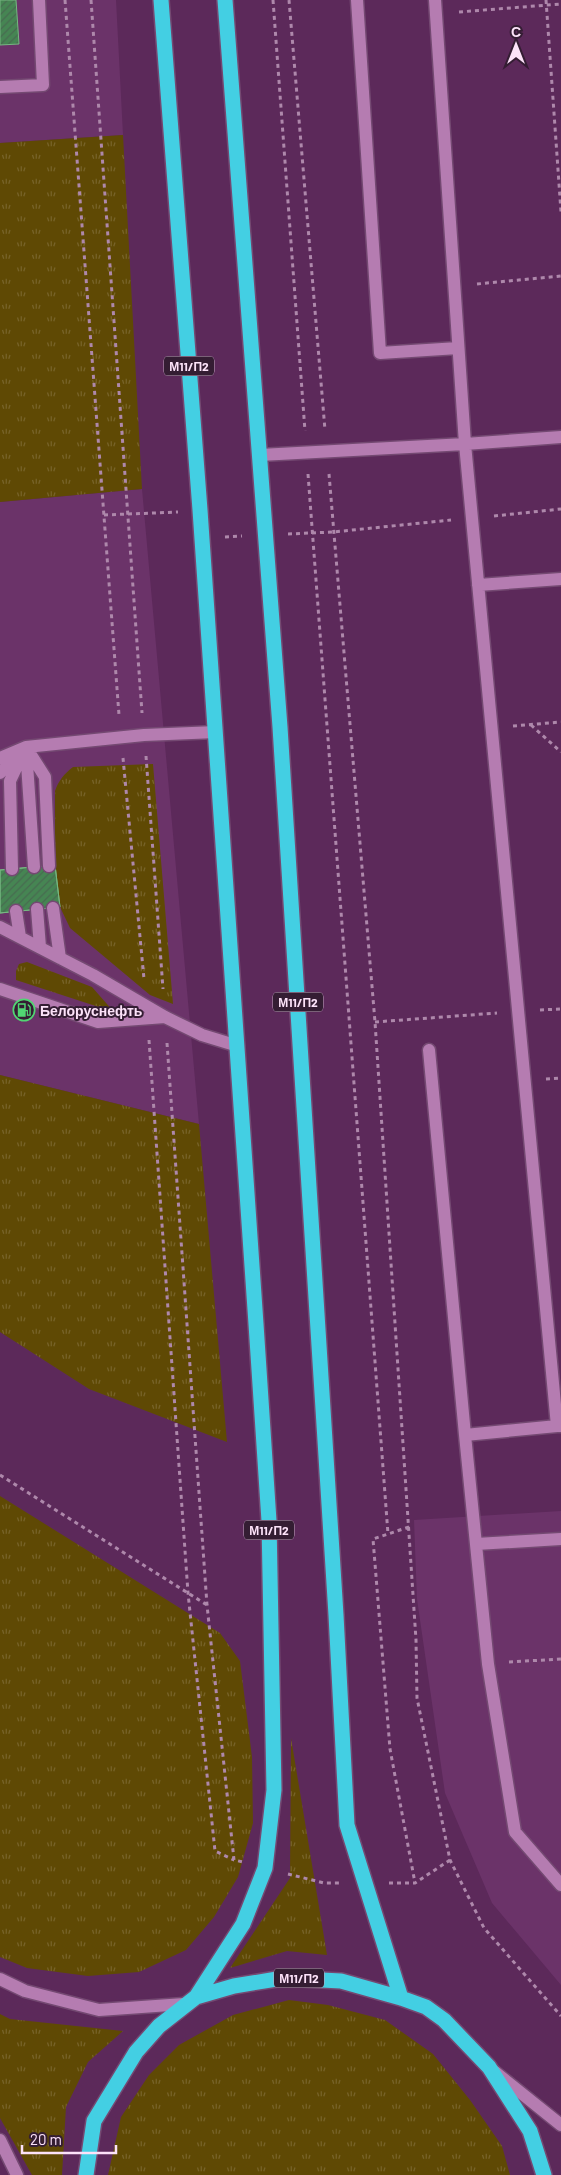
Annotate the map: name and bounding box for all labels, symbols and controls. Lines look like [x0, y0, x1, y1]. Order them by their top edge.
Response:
north arrow [491, 20, 541, 70]
text: С [511, 23, 521, 40]
road number: М11/П2 [164, 356, 214, 376]
road number: М11/П2 [273, 992, 323, 1012]
fuel station icon: Белоруснефть [12, 998, 36, 1022]
place label: Белоруснефть [40, 1002, 143, 1019]
road number: М11/П2 [244, 1520, 294, 1540]
road number: М11/П2 [274, 1969, 324, 1988]
scale bar [22, 2122, 116, 2154]
text: 20 m [30, 2130, 62, 2148]

